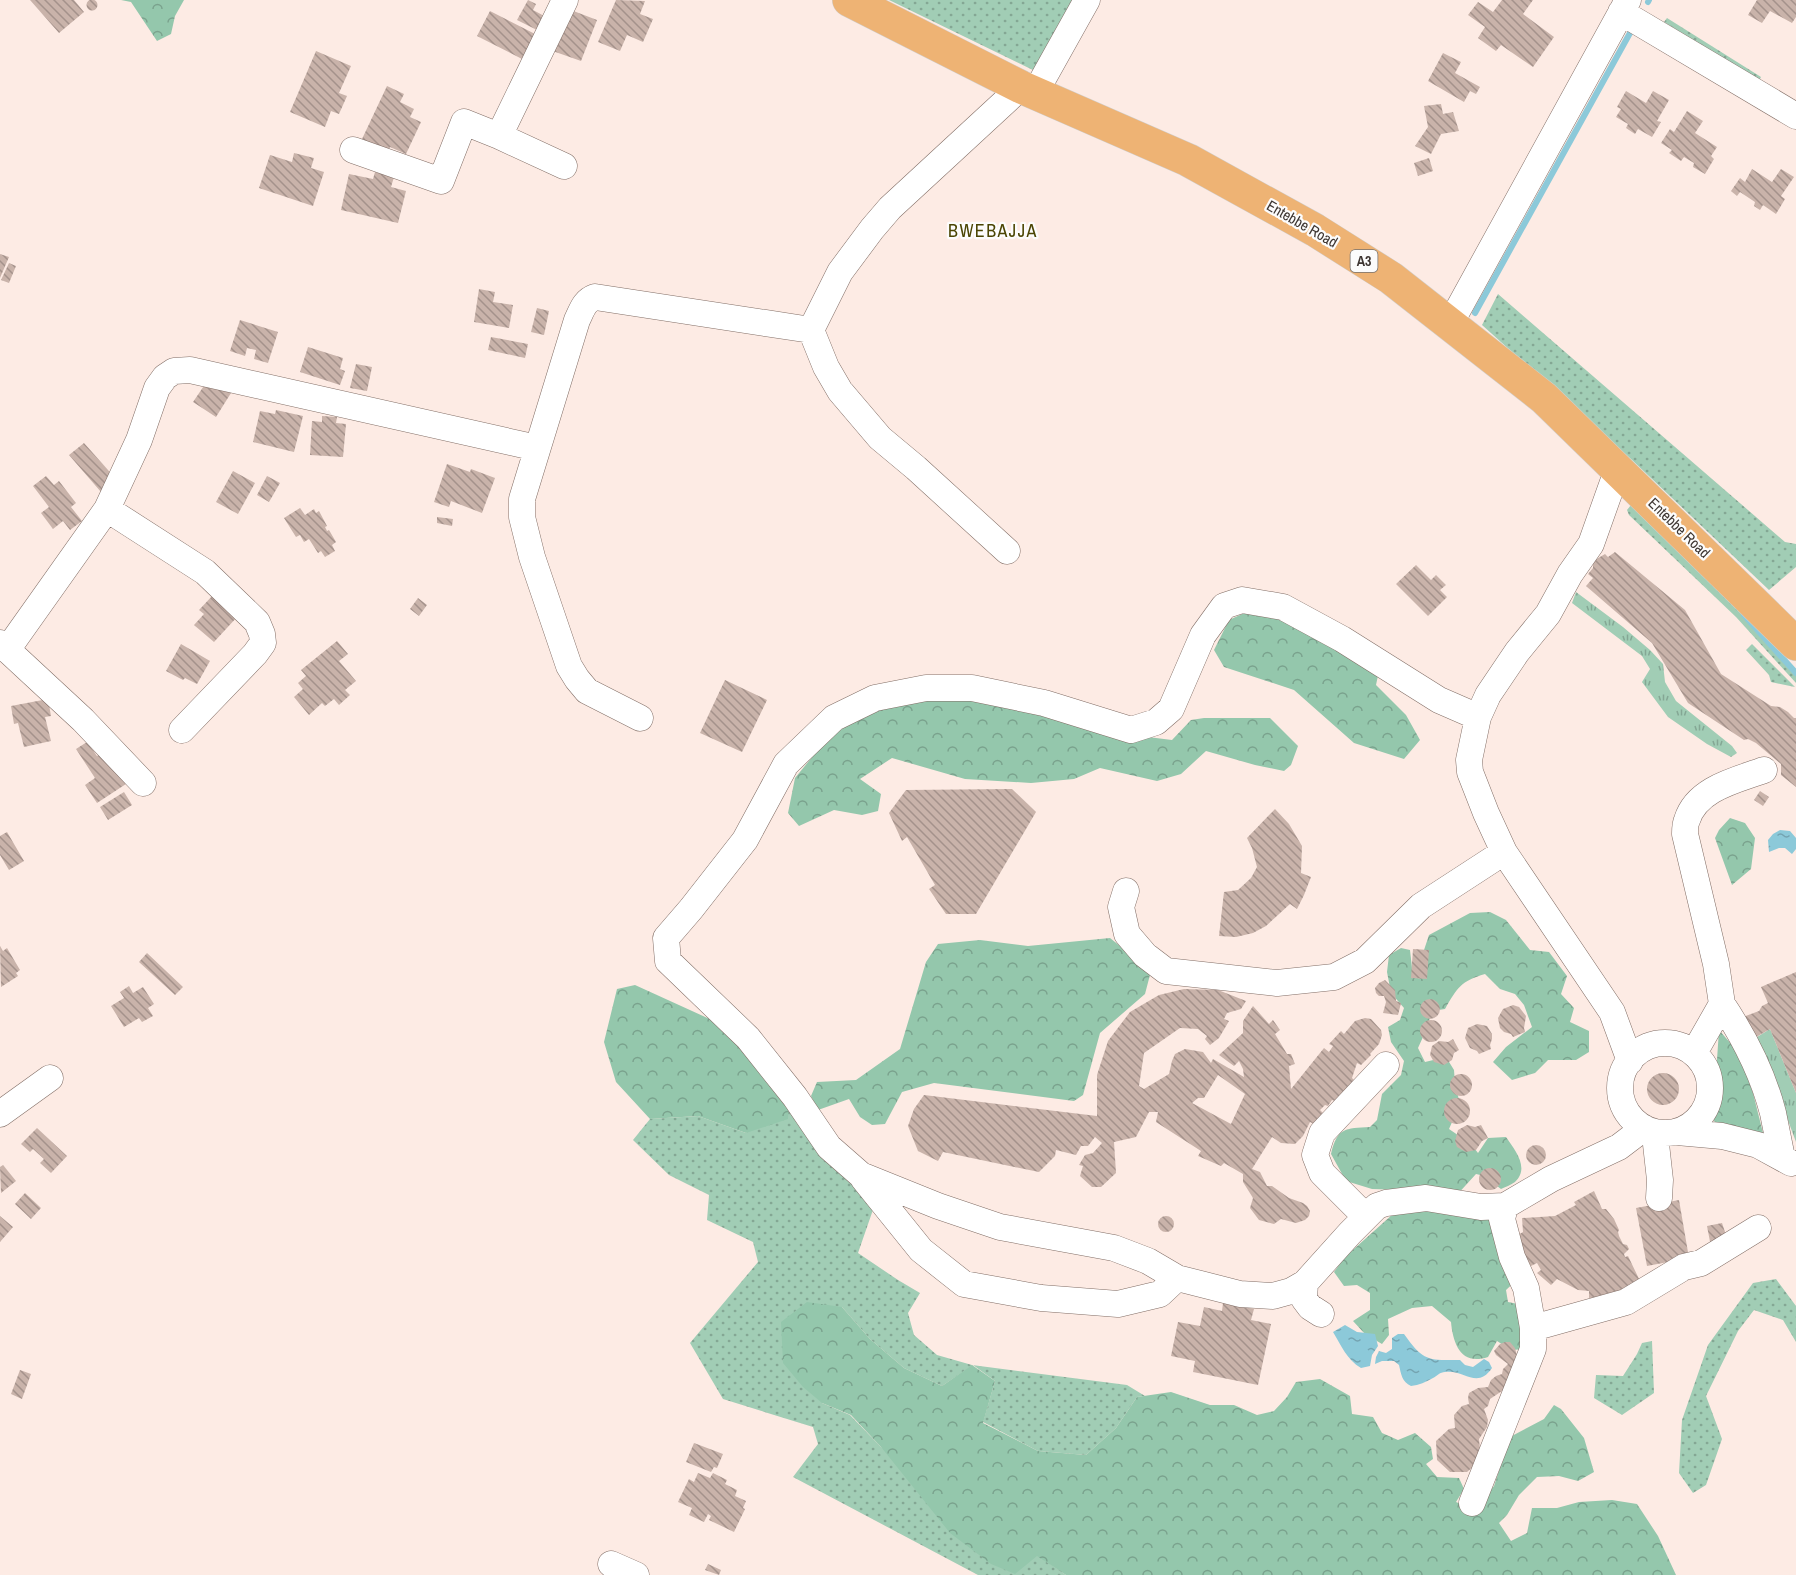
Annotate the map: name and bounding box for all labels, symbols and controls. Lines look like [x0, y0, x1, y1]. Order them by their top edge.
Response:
street label: Entebbe Road [1263, 195, 1342, 252]
district label: BWEBAJJA [948, 218, 1038, 243]
road number: A3 [1350, 250, 1378, 272]
street label: Entebbe Road [1644, 493, 1715, 563]

